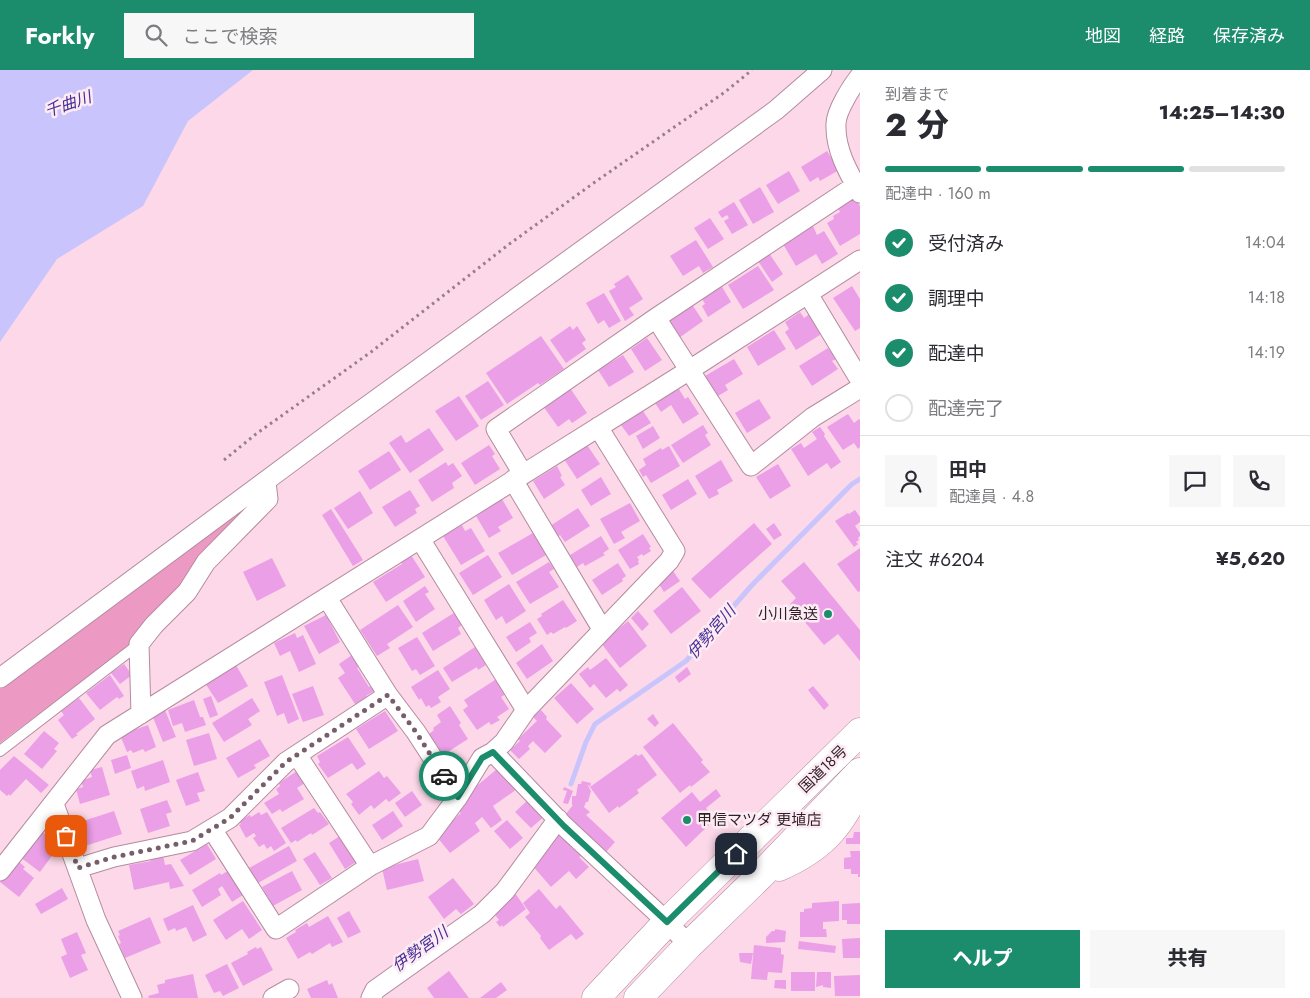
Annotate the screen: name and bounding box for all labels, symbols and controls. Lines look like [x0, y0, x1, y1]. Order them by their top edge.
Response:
search box [124, 13, 474, 58]
text: Forkly [25, 18, 94, 53]
icon: search [142, 21, 170, 49]
text: ここで検索 [182, 23, 277, 50]
text: 地図 [1085, 23, 1121, 49]
text: 経路 [1149, 23, 1185, 49]
text: 保存済み [1213, 23, 1285, 49]
text: 到着まで [885, 83, 949, 106]
water label: 千曲川 [42, 85, 96, 123]
text: 14:25–14:30 [1159, 99, 1285, 126]
text: 2 分 [885, 102, 948, 148]
text: 配達中 · 160 m [885, 182, 991, 205]
icon: check [885, 229, 913, 257]
text: 受付済み [928, 230, 1004, 257]
text: 14:04 [1245, 231, 1285, 254]
icon: check [885, 284, 913, 312]
text: 調理中 [928, 285, 985, 312]
text: 14:18 [1248, 286, 1285, 309]
icon: check [885, 339, 913, 367]
text: 配達中 [928, 340, 985, 367]
text: 14:19 [1247, 341, 1285, 364]
text: 配達完了 [928, 395, 1004, 422]
button: person [885, 455, 937, 507]
button: chat [1169, 455, 1221, 507]
button: phone [1233, 455, 1285, 507]
text: 田中 [949, 456, 987, 483]
text: 配達員 · 4.8 [949, 485, 1034, 508]
text: ¥5,620 [1216, 545, 1285, 572]
text: 注文 #6204 [885, 546, 984, 573]
water label: 伊勢宮川 [681, 599, 742, 664]
place label: 小川急送 [758, 603, 818, 625]
marker: 小川急送 [822, 608, 834, 620]
street label: 国道18号 [794, 740, 852, 798]
courier [419, 751, 469, 801]
icon: car [430, 762, 458, 790]
place label: 甲信マツダ 更埴店 [697, 809, 822, 831]
marker: 甲信マツダ 更埴店 [681, 814, 693, 826]
pin [45, 815, 87, 857]
icon: bag [52, 822, 80, 850]
pin [715, 833, 757, 875]
icon: home [722, 840, 750, 868]
water label: 伊勢宮川 [387, 920, 454, 977]
button: ヘルプ [885, 930, 1080, 988]
button: 共有 [1090, 930, 1285, 988]

